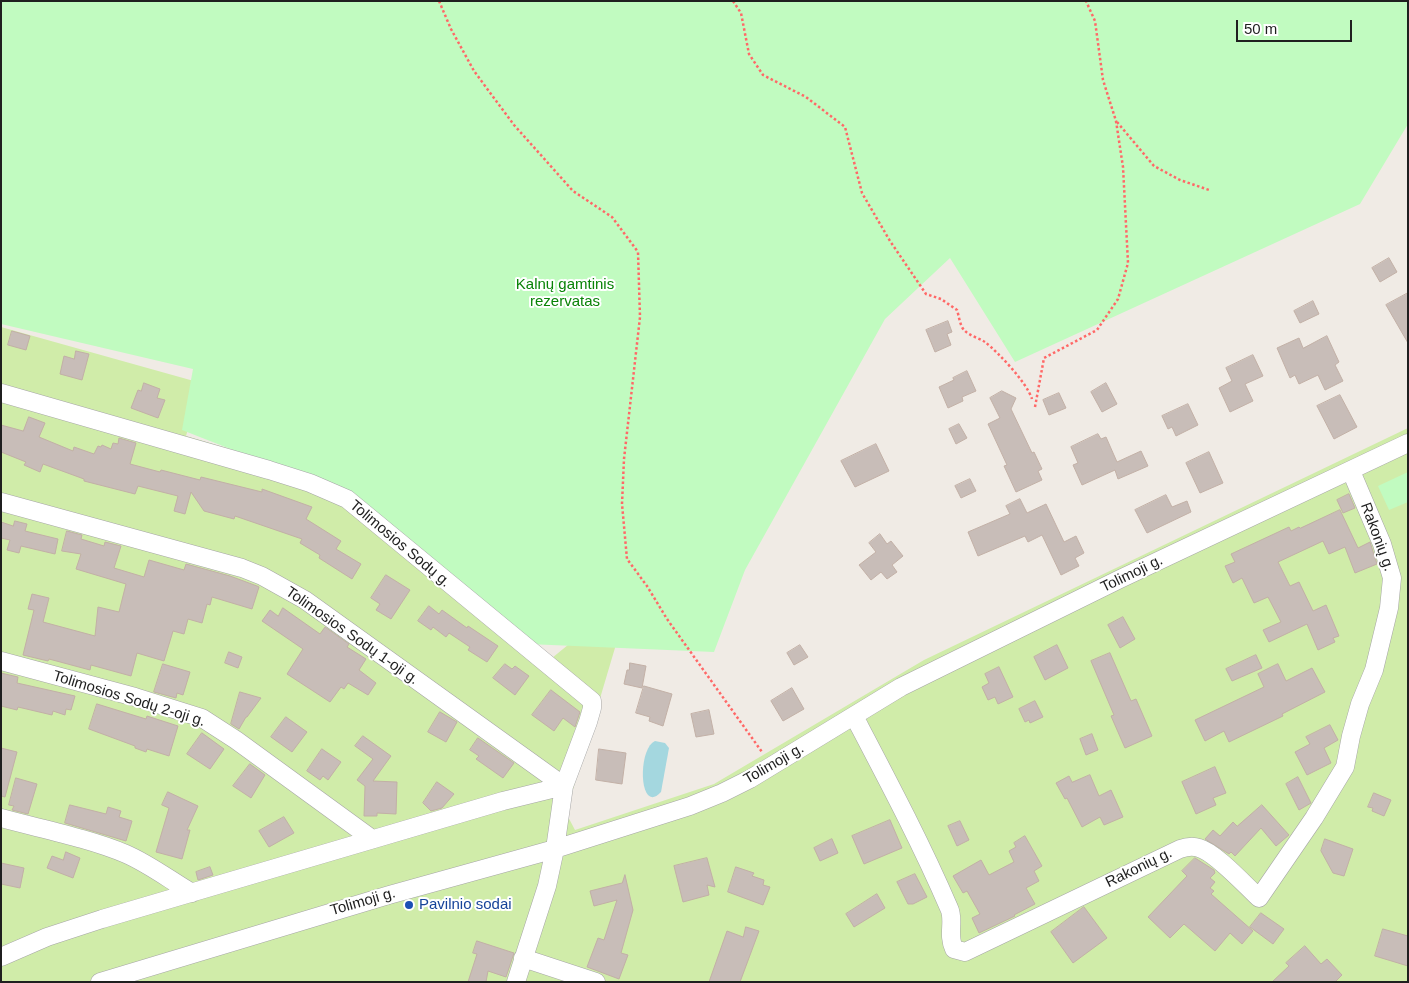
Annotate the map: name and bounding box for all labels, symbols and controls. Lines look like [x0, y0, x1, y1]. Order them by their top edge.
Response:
scale bar [1239, 10, 1355, 42]
text: 50 m [1244, 20, 1277, 37]
park label: Kalnų gamtinis rezervatas [516, 276, 614, 311]
street label: Tolimosios Sodų g. [346, 497, 454, 591]
street label: Rakonių g. [1356, 500, 1398, 574]
street label: Tolimoji g. [1098, 551, 1166, 597]
street label: Tolimosios Sodų 1-oji g. [282, 583, 422, 689]
street label: Tolimosios Sodų 2-oji g. [51, 667, 207, 731]
street label: Tolimoji g. [741, 740, 807, 788]
street label: Rakonių g. [1103, 844, 1175, 892]
street label: Tolimoji g. [328, 884, 398, 920]
place label: Pavilnio sodai [419, 896, 512, 914]
marker: Pavilnio sodai [403, 899, 415, 911]

